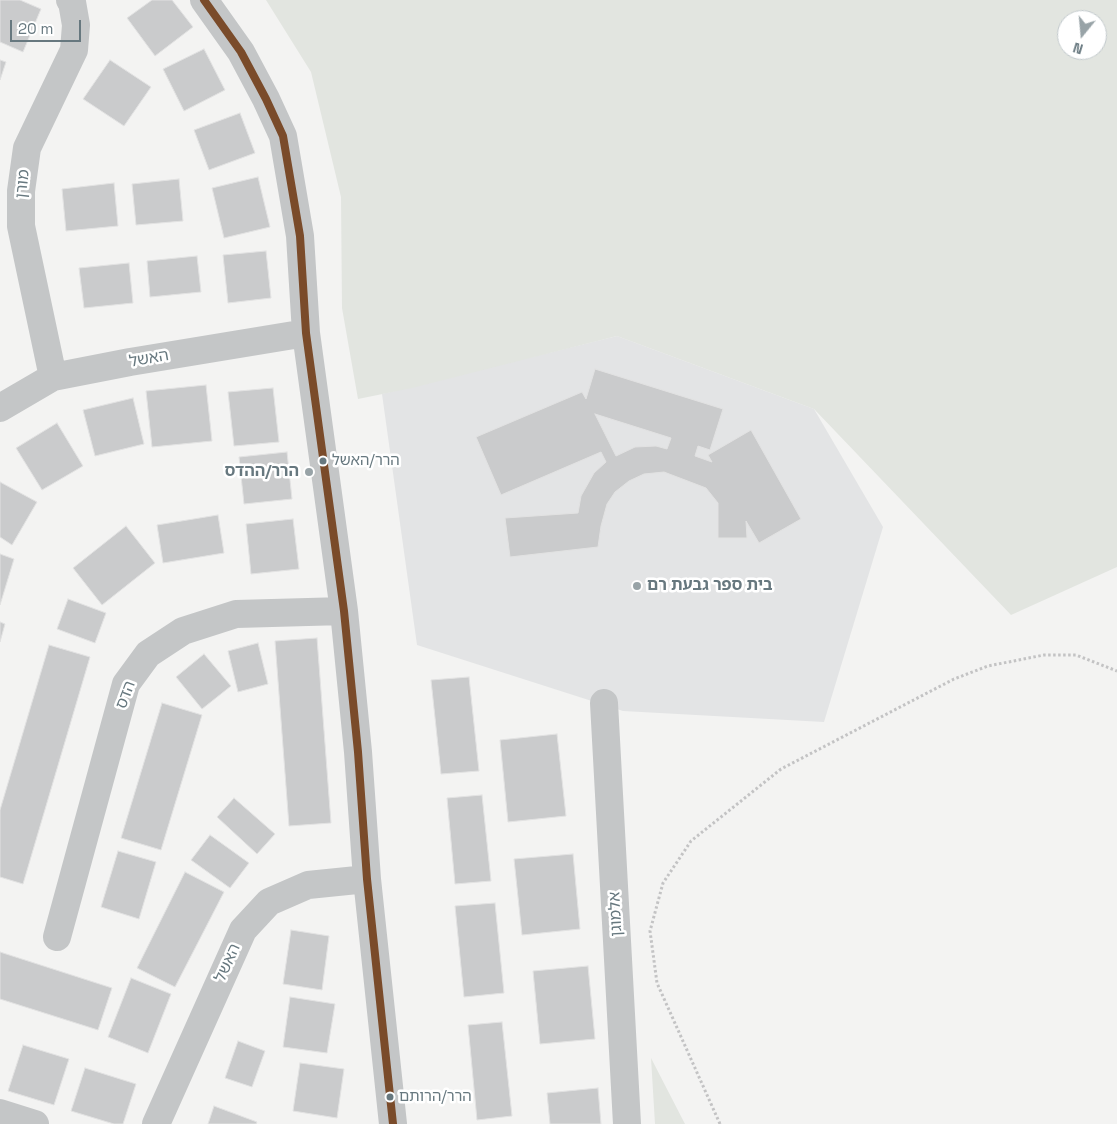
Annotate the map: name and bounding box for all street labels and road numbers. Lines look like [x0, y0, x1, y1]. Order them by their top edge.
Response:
street label: מורן [12, 169, 34, 199]
street label: האשל [128, 346, 170, 372]
street label: הדס [112, 678, 140, 712]
street label: אלמוגן [605, 891, 627, 937]
street label: האשל [211, 941, 245, 985]

